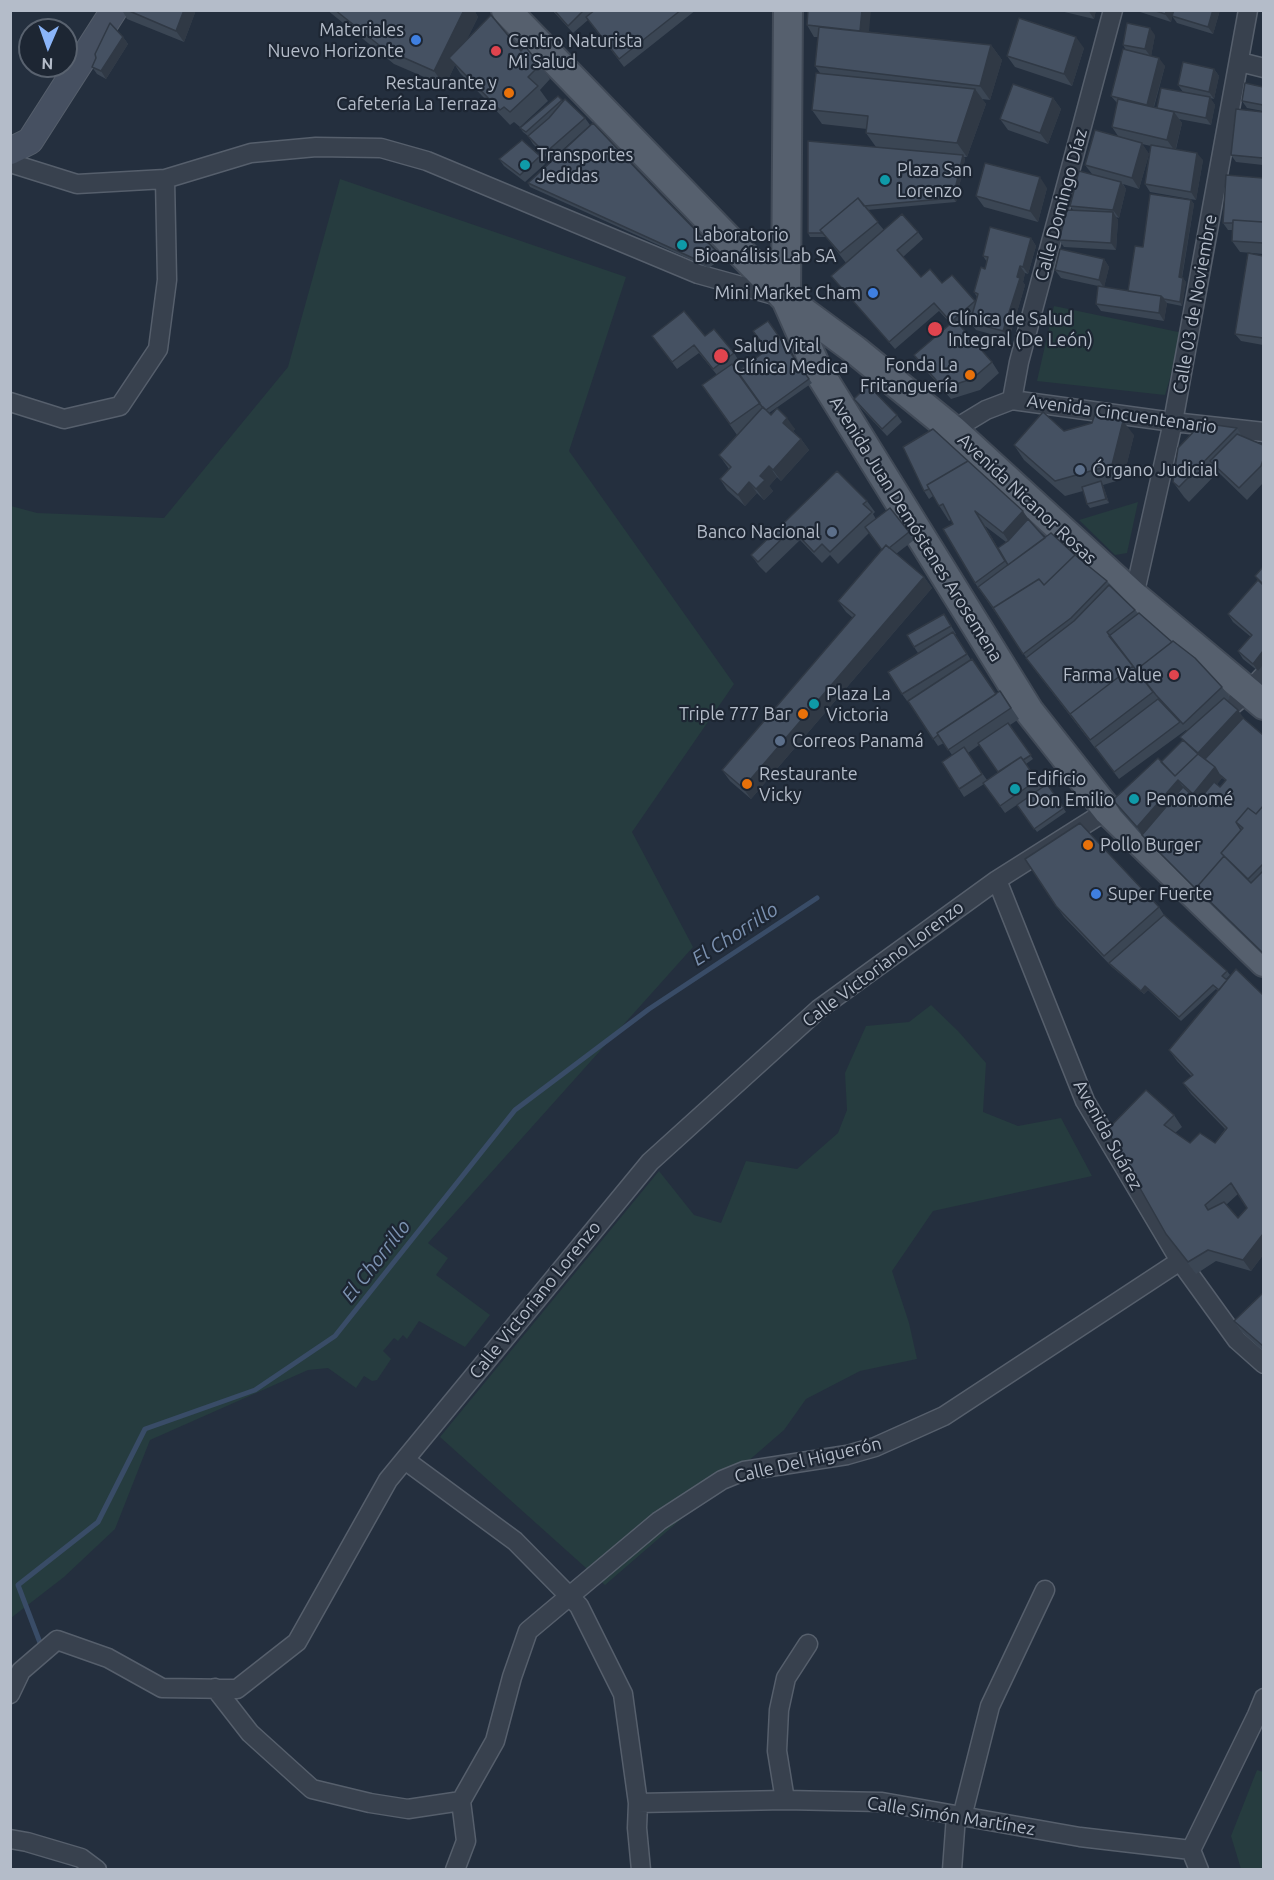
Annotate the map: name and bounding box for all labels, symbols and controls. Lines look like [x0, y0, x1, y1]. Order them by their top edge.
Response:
north arrow [18, 18, 78, 78]
place label: Materiales Nuevo Horizonte [267, 19, 404, 62]
place label: Centro Naturista Mi Salud [508, 30, 643, 72]
marker: Materiales Nuevo Horizonte [409, 33, 423, 47]
marker: Centro Naturista Mi Salud [489, 44, 503, 58]
text: N [41, 55, 54, 73]
place label: Restaurante y Cafetería La Terraza [336, 72, 497, 115]
marker: Restaurante y Cafetería La Terraza [502, 86, 516, 100]
street label: Calle Domingo Díaz [1030, 126, 1092, 284]
place label: Transportes Jedidas [537, 144, 633, 186]
marker: Transportes Jedidas [518, 158, 532, 172]
place label: Plaza San Lorenzo [897, 159, 972, 201]
marker: Plaza San Lorenzo [878, 173, 892, 187]
street label: Calle 03 de Noviembre [1169, 212, 1221, 396]
place label: Laboratorio Bioanálisis Lab SA [694, 224, 837, 266]
marker: Laboratorio Bioanálisis Lab SA [675, 238, 689, 252]
place label: Mini Market Cham [714, 282, 861, 304]
marker: Mini Market Cham [866, 286, 880, 300]
place label: Clínica de Salud Integral (De León) [948, 308, 1093, 350]
marker: Clínica de Salud Integral (De León) [926, 320, 944, 338]
place label: Salud Vital Clínica Medica [734, 335, 849, 378]
marker: Salud Vital Clínica Medica [712, 347, 730, 365]
place label: Fonda La Fritanguería [860, 354, 958, 397]
marker: Fonda La Fritanguería [963, 368, 977, 382]
street label: Avenida Cincuentenario [1026, 390, 1218, 438]
street label: Avenida Juan Demóstenes Arosemena [825, 392, 1007, 666]
street label: Avenida Nicanor Rosas [953, 429, 1101, 569]
place label: Órgano Judicial [1092, 459, 1218, 481]
marker: Órgano Judicial [1073, 463, 1087, 477]
place label: Banco Nacional [696, 521, 820, 543]
marker: Banco Nacional [825, 525, 839, 539]
place label: Farma Value [1063, 664, 1162, 686]
marker: Farma Value [1167, 668, 1181, 682]
place label: Plaza La Victoria [826, 683, 891, 726]
marker: Plaza La Victoria [807, 697, 821, 711]
place label: Triple 777 Bar [679, 703, 791, 725]
marker: Triple 777 Bar [796, 707, 810, 721]
place label: Correos Panamá [792, 730, 924, 752]
marker: Correos Panamá [773, 734, 787, 748]
place label: Restaurante Vicky [759, 763, 858, 806]
place label: Edificio Don Emilio [1027, 768, 1114, 810]
marker: Restaurante Vicky [740, 777, 754, 791]
marker: Edificio Don Emilio [1008, 782, 1022, 796]
place label: Penonomé [1146, 788, 1233, 810]
marker: Penonomé [1127, 792, 1141, 806]
place label: Pollo Burger [1100, 834, 1201, 856]
marker: Pollo Burger [1081, 838, 1095, 852]
place label: Super Fuerte [1108, 883, 1212, 905]
marker: Super Fuerte [1089, 887, 1103, 901]
street label: Calle Victoriano Lorenzo [798, 896, 968, 1032]
water label: El Chorrillo [687, 897, 783, 971]
street label: Avenida Suárez [1069, 1076, 1147, 1194]
water label: El Chorrillo [336, 1215, 416, 1307]
street label: Calle Victoriano Lorenzo [465, 1217, 605, 1383]
street label: Calle Del Higuerón [732, 1433, 884, 1487]
street label: Calle Simón Martínez [865, 1792, 1037, 1840]

